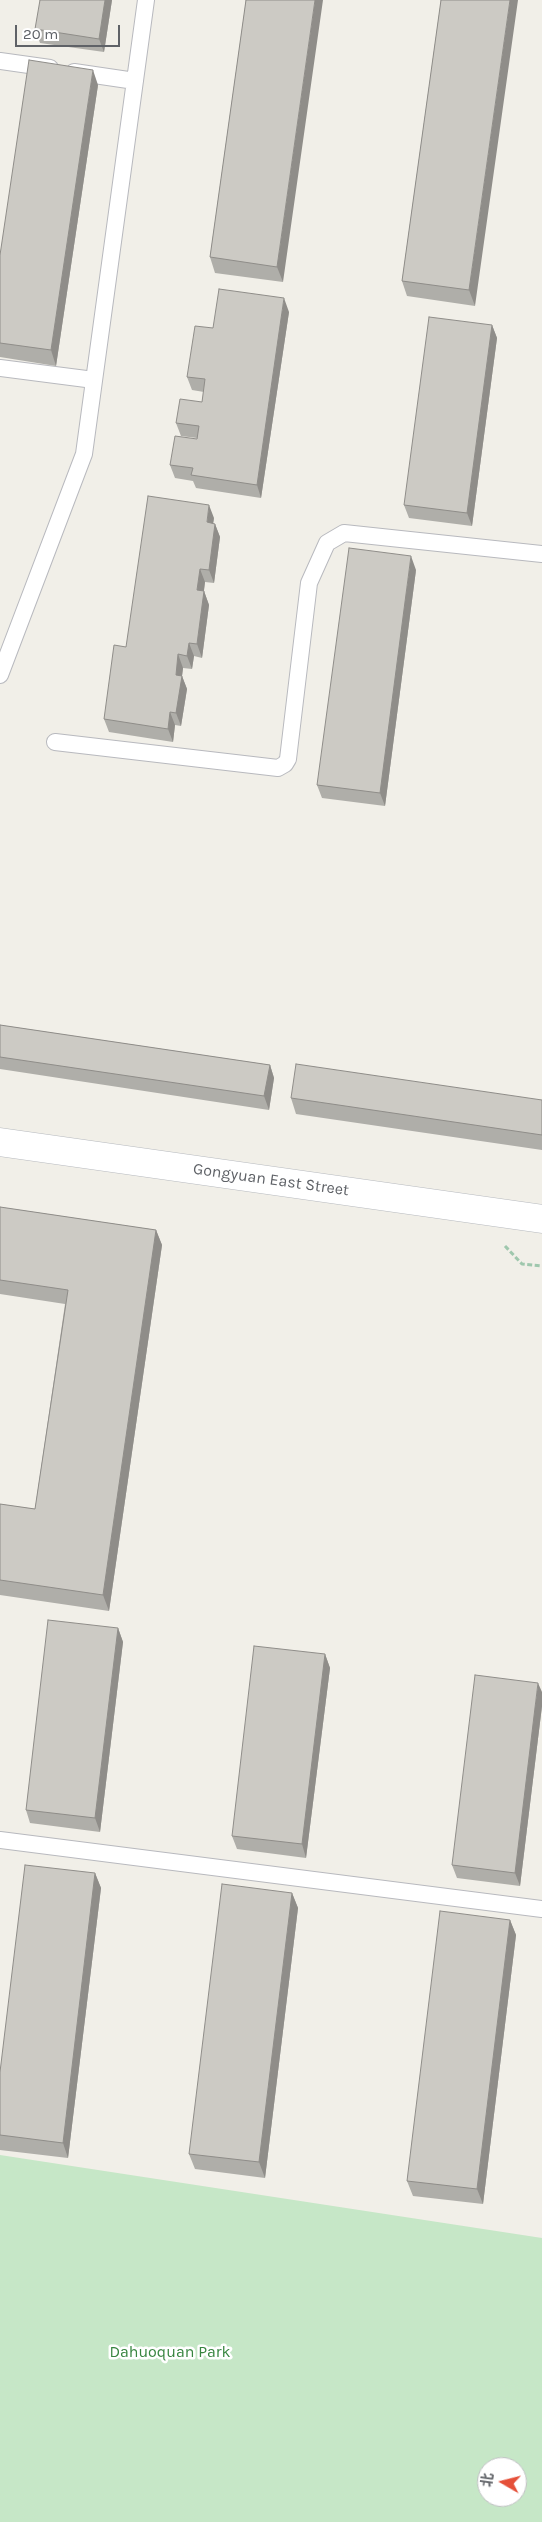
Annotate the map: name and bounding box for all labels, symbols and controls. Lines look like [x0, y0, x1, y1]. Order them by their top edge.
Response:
scale bar [18, 15, 122, 47]
text: 20 m [23, 25, 58, 43]
street label: Gongyuan East Street [192, 1160, 350, 1200]
park label: Dahuoquan Park [109, 2342, 231, 2362]
north arrow [477, 2457, 527, 2507]
text: 北 [478, 2472, 497, 2488]

